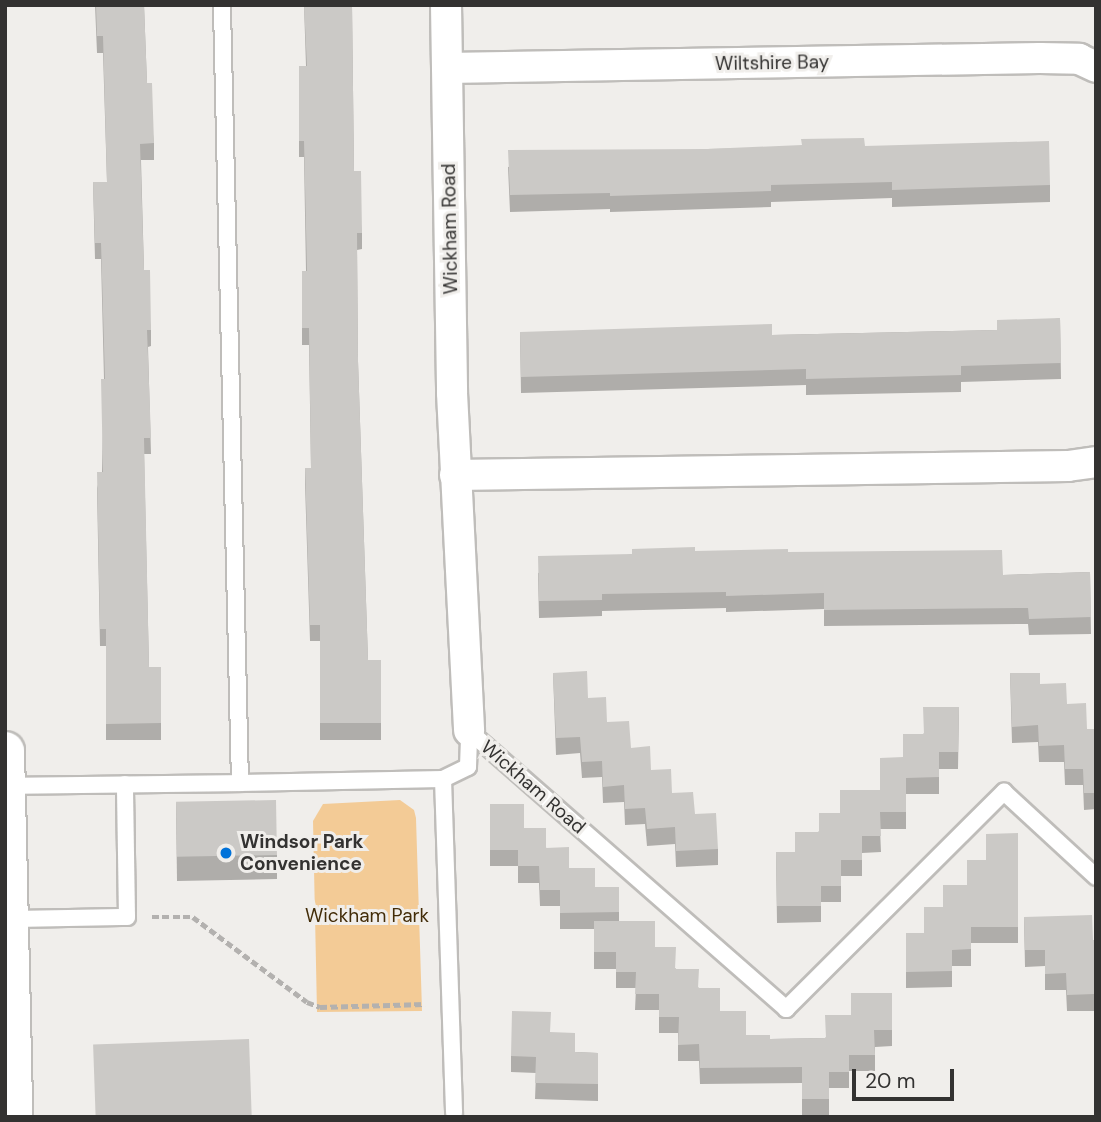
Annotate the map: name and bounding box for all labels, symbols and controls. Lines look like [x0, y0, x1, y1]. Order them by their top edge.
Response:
street label: Wiltshire Bay [715, 51, 829, 75]
street label: Wickham Road [437, 163, 463, 295]
street label: Wickham Road [476, 735, 590, 839]
place label: Windsor Park Convenience [240, 831, 364, 875]
marker: Windsor Park Convenience [218, 845, 234, 861]
park label: Wickham Park [305, 905, 429, 927]
scale bar [856, 1056, 958, 1100]
text: 20 m [865, 1067, 916, 1095]

